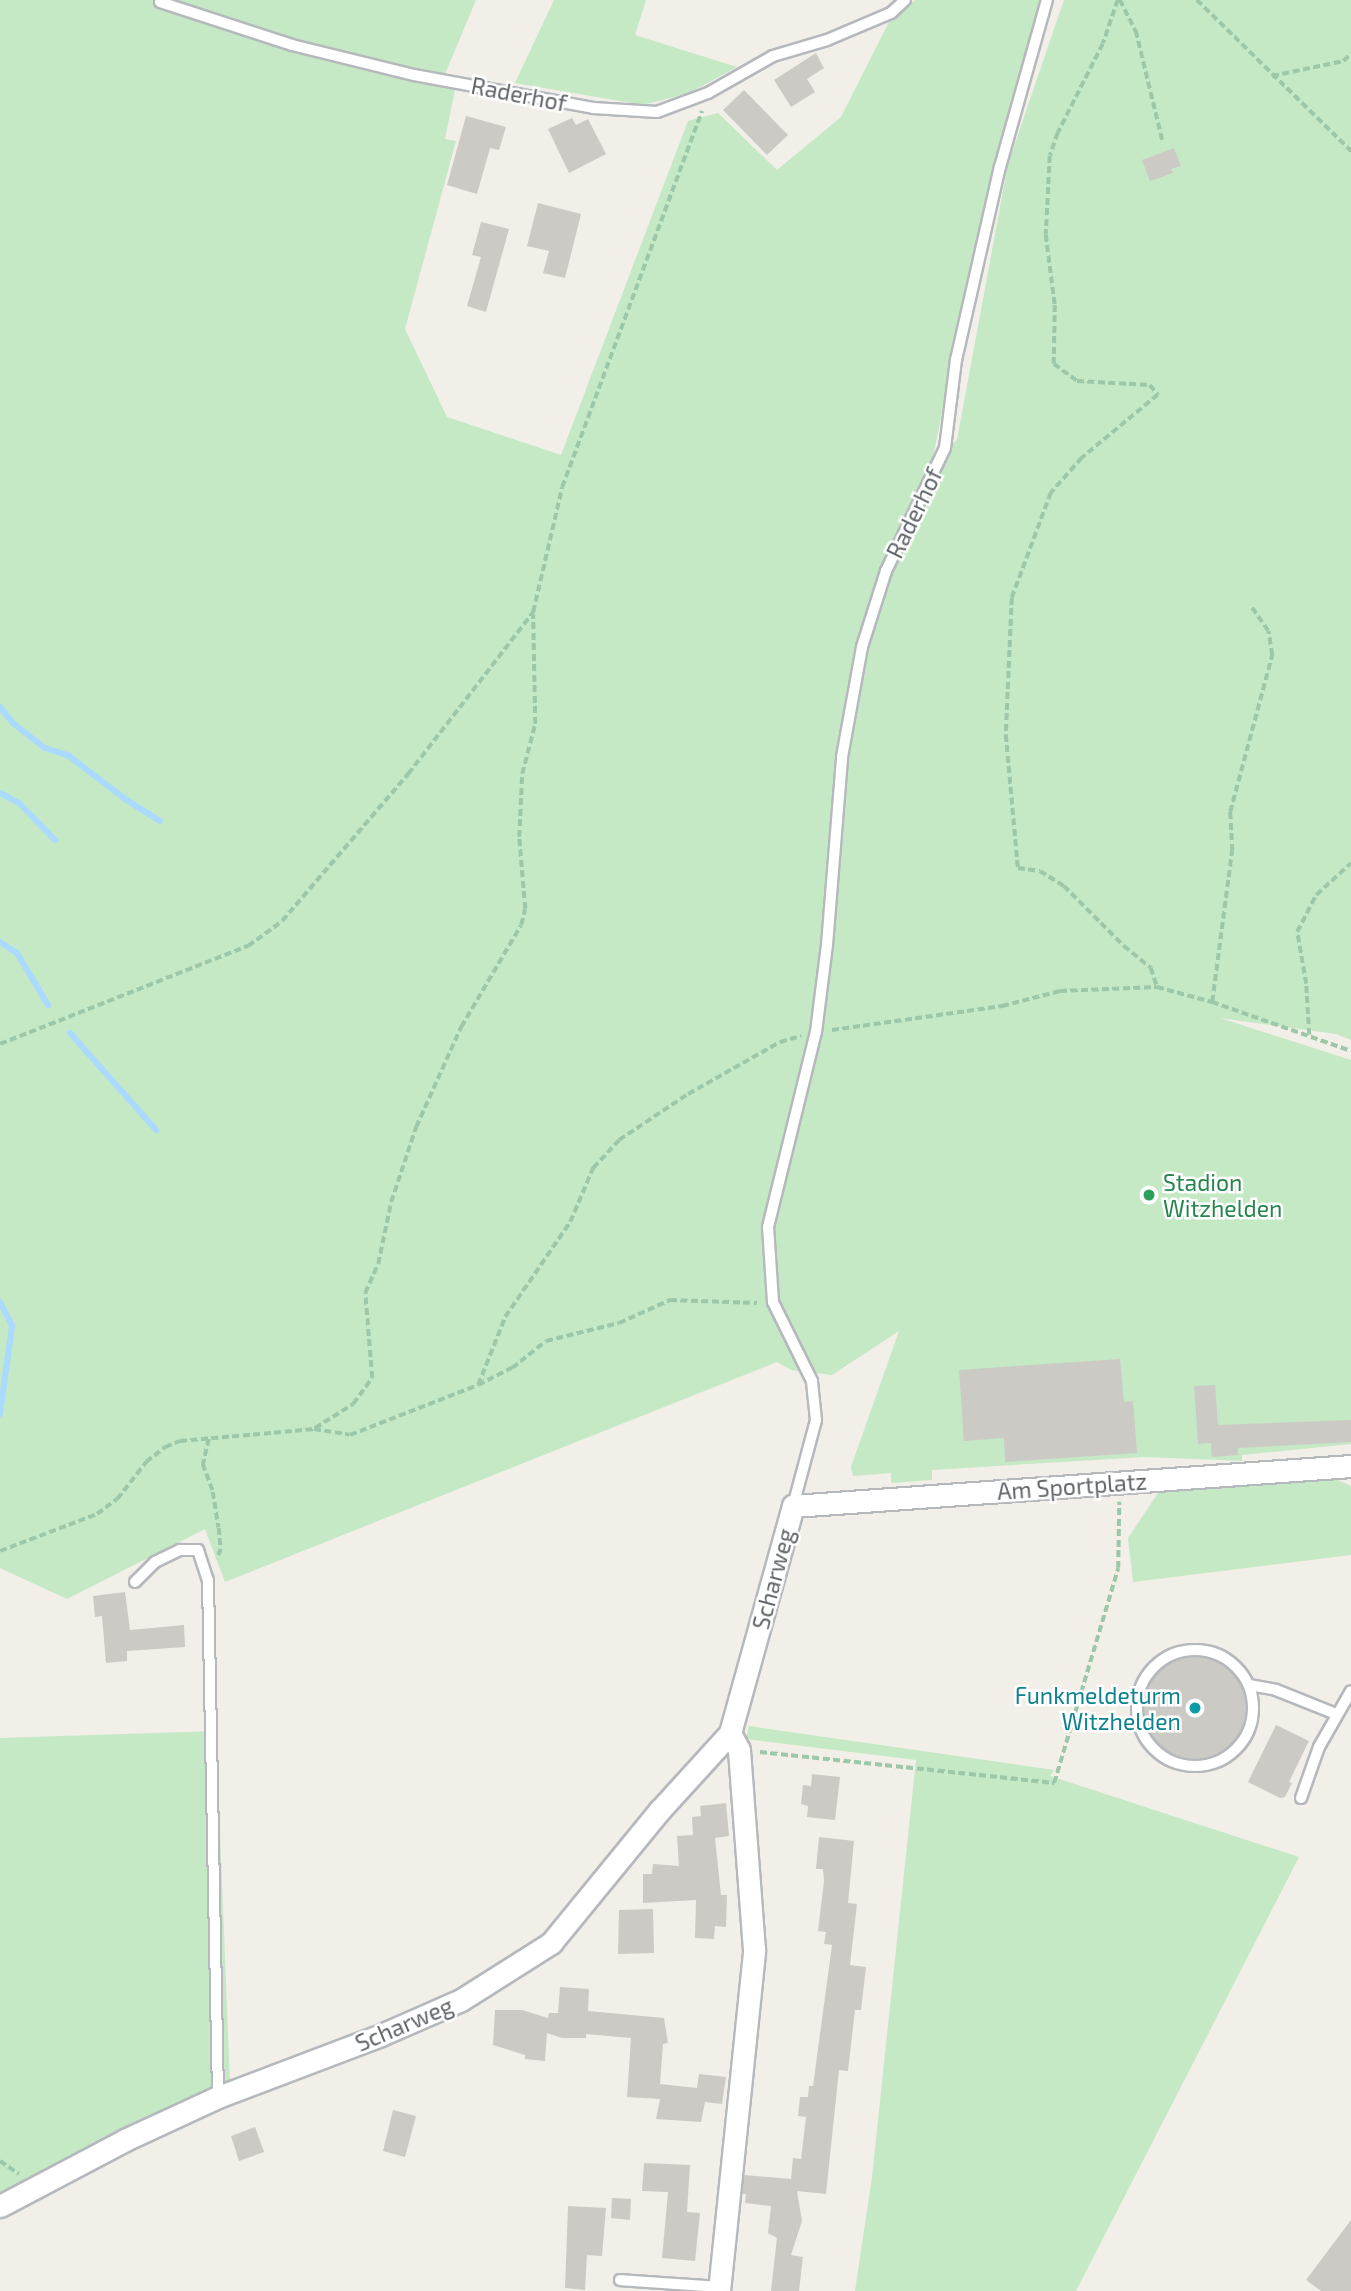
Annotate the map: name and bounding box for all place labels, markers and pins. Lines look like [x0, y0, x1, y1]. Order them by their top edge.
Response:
place label: Stadion Witzhelden [1163, 1168, 1282, 1222]
marker: Stadion Witzhelden [1141, 1187, 1157, 1203]
place label: Funkmeldeturm Witzhelden [1015, 1681, 1181, 1735]
marker: Funkmeldeturm Witzhelden [1187, 1700, 1203, 1716]

